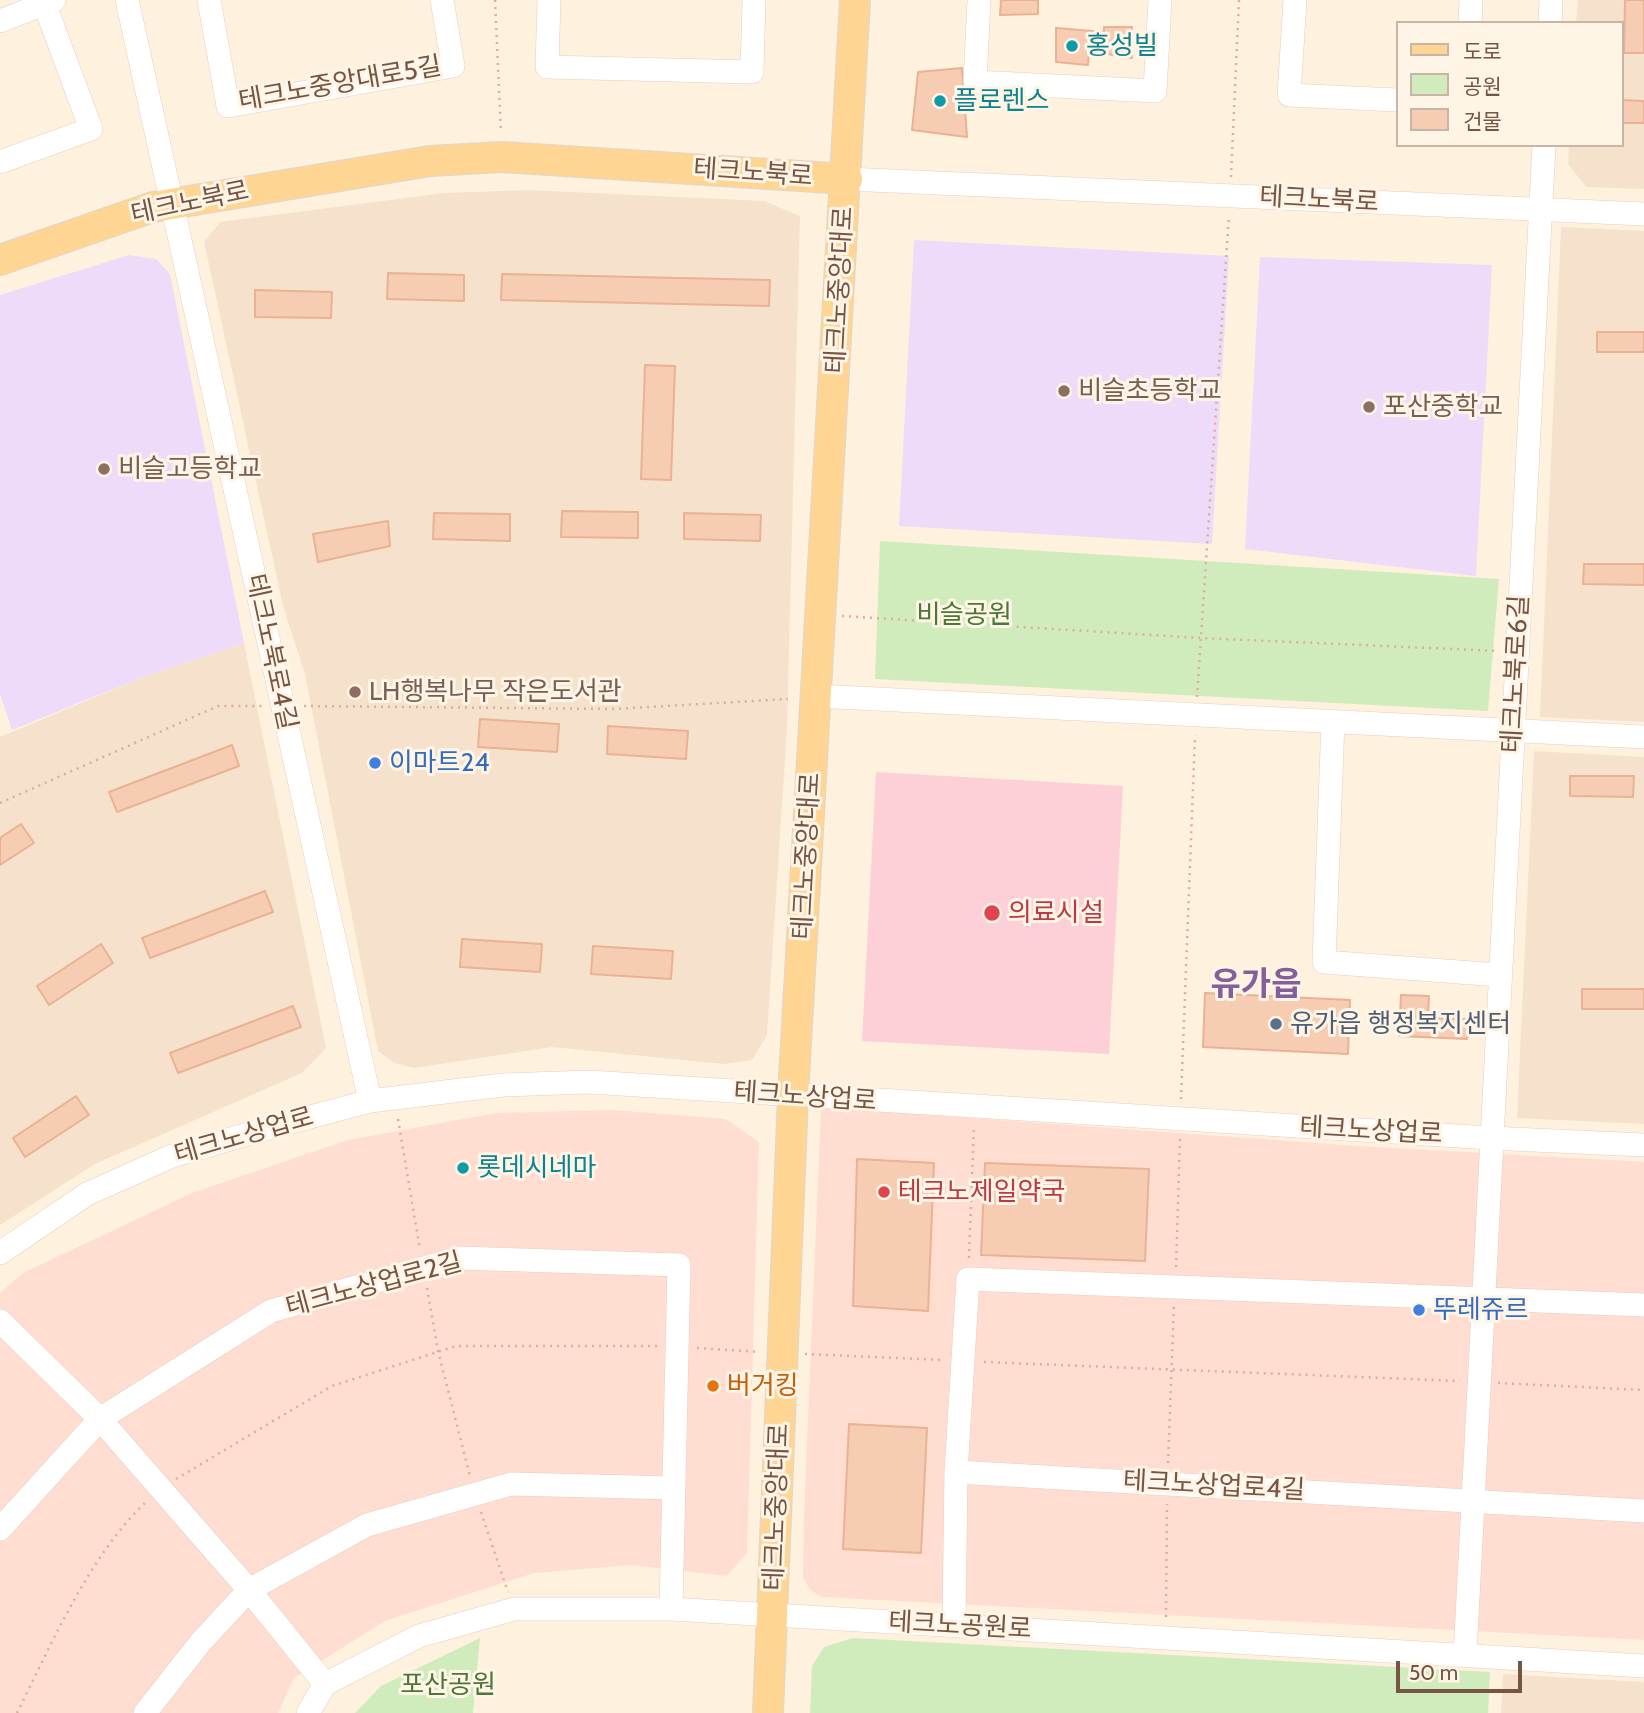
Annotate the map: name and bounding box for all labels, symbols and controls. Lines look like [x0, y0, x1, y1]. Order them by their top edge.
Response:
legend [1396, 21, 1623, 147]
place label: 홍성빌 [1086, 30, 1158, 62]
marker: 홍성빌 [1064, 38, 1080, 54]
text: 도로 [1463, 39, 1502, 64]
street label: 테크노중앙대로5길 [236, 51, 444, 117]
text: 공원 [1463, 74, 1502, 99]
place label: 플로렌스 [954, 85, 1050, 117]
marker: 플로렌스 [932, 93, 948, 109]
text: 건물 [1463, 109, 1502, 134]
street label: 테크노북로 [692, 153, 814, 193]
street label: 테크노북로 [128, 175, 252, 231]
street label: 테크노북로 [1258, 181, 1380, 219]
street label: 테크노중앙대로 [820, 206, 860, 374]
place label: 비슬초등학교 [1078, 375, 1222, 407]
marker: 비슬초등학교 [1056, 383, 1072, 399]
place label: 포산중학교 [1383, 391, 1503, 423]
marker: 포산중학교 [1361, 399, 1377, 415]
place label: 비슬고등학교 [118, 453, 262, 485]
marker: 비슬고등학교 [96, 461, 112, 477]
street label: 테크노북로4길 [239, 571, 303, 733]
street label: 테크노북로6길 [1496, 594, 1536, 754]
park label: 비슬공원 [916, 599, 1012, 631]
place label: LH행복나무 작은도서관 [369, 676, 622, 708]
marker: LH행복나무 작은도서관 [347, 684, 363, 700]
place label: 이마트24 [389, 747, 489, 779]
marker: 이마트24 [367, 755, 383, 771]
street label: 테크노중앙대로 [787, 772, 827, 940]
place label: 의료시설 [1008, 897, 1104, 929]
marker: 의료시설 [982, 903, 1002, 923]
district label: 유가읍 [1210, 965, 1302, 1005]
place label: 유가읍 행정복지센터 [1290, 1008, 1511, 1040]
marker: 유가읍 행정복지센터 [1268, 1016, 1284, 1032]
street label: 테크노상업로 [732, 1076, 878, 1118]
street label: 테크노상업로 [171, 1101, 317, 1171]
street label: 테크노상업로 [1299, 1112, 1443, 1150]
place label: 롯데시네마 [477, 1152, 597, 1184]
marker: 롯데시네마 [455, 1160, 471, 1176]
place label: 테크노제일약국 [898, 1176, 1065, 1208]
marker: 테크노제일약국 [876, 1184, 892, 1200]
street label: 테크노상업로2길 [283, 1247, 465, 1323]
place label: 뚜레쥬르 [1433, 1294, 1529, 1326]
marker: 뚜레쥬르 [1411, 1302, 1427, 1318]
place label: 버거킹 [727, 1370, 799, 1402]
marker: 버거킹 [705, 1378, 721, 1394]
street label: 테크노중앙대로 [758, 1423, 796, 1591]
street label: 테크노상업로4길 [1122, 1466, 1306, 1506]
street label: 테크노공원로 [888, 1607, 1032, 1645]
scale bar [1399, 1646, 1525, 1690]
text: 50 m [1409, 1660, 1458, 1685]
park label: 포산공원 [400, 1669, 496, 1701]

